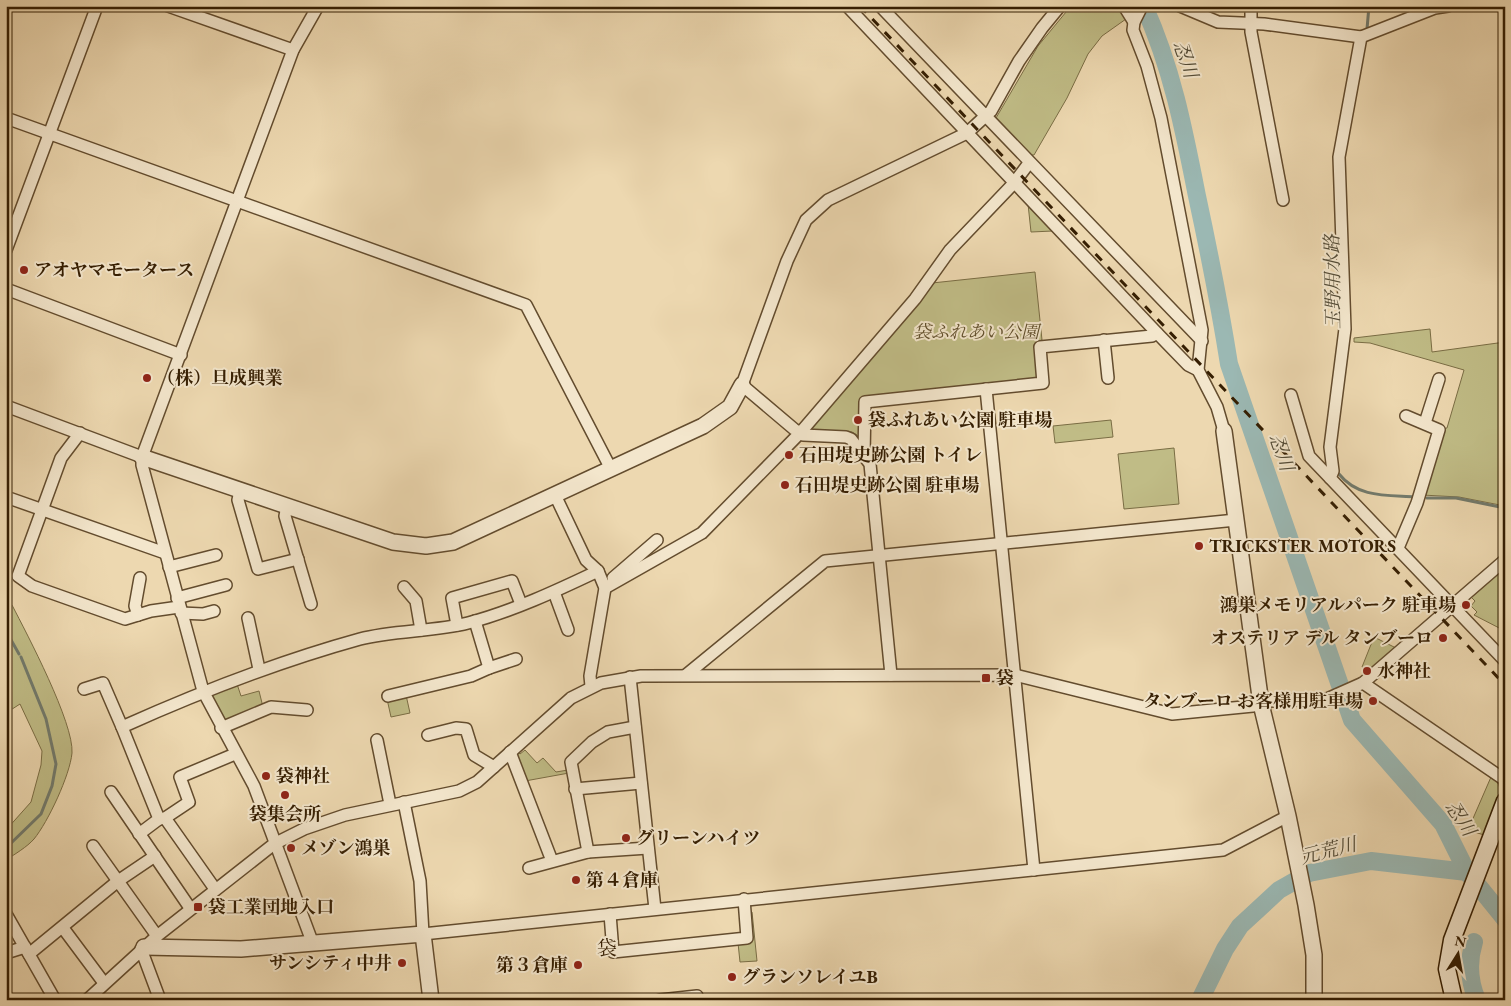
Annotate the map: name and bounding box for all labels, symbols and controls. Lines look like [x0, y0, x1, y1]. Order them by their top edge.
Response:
water label: 忍川 [1168, 37, 1204, 83]
water label: 玉野用水路 [1319, 232, 1346, 330]
place label: アオヤマモータース [34, 258, 194, 281]
marker: アオヤマモータース [18, 264, 30, 276]
park label: 袋ふれあい公園 [913, 320, 1042, 343]
place label: （株）旦成興業 [157, 366, 283, 389]
marker: （株）旦成興業 [141, 372, 153, 384]
place label: 袋ふれあい公園 駐車場 [868, 408, 1052, 431]
marker: 袋ふれあい公園 駐車場 [852, 414, 864, 426]
water label: 忍川 [1264, 430, 1300, 476]
place label: 石田堤史跡公園 トイレ [799, 443, 982, 466]
marker: 石田堤史跡公園 トイレ [783, 449, 795, 461]
place label: 石田堤史跡公園 駐車場 [795, 473, 979, 496]
marker: 石田堤史跡公園 駐車場 [779, 479, 791, 491]
place label: TRICKSTER MOTORS [1209, 534, 1396, 557]
marker: TRICKSTER MOTORS [1193, 540, 1205, 552]
place label: 鴻巣メモリアルパーク 駐車場 [1220, 593, 1456, 616]
marker: 鴻巣メモリアルパーク 駐車場 [1460, 599, 1472, 611]
place label: オステリア デル タンブーロ [1210, 626, 1433, 649]
marker: オステリア デル タンブーロ [1437, 632, 1449, 644]
place label: 水神社 [1377, 659, 1431, 682]
marker: 水神社 [1361, 665, 1373, 677]
place label: 袋 [996, 666, 1014, 689]
marker: 袋 [980, 672, 992, 684]
place label: タンブーロ お客様用駐車場 [1143, 689, 1363, 712]
marker: タンブーロ お客様用駐車場 [1367, 695, 1379, 707]
place label: 袋神社 [276, 764, 330, 787]
marker: 袋神社 [260, 770, 272, 782]
marker: 袋集会所 [279, 789, 291, 801]
water label: 忍川 [1440, 796, 1482, 843]
place label: 袋集会所 [249, 802, 321, 825]
place label: グリーンハイツ [636, 826, 760, 849]
water label: 元荒川 [1297, 831, 1361, 870]
marker: グリーンハイツ [620, 832, 632, 844]
place label: メゾン鴻巣 [301, 836, 390, 859]
marker: メゾン鴻巣 [285, 842, 297, 854]
place label: 第４倉庫 [586, 868, 658, 891]
marker: 第４倉庫 [570, 874, 582, 886]
place label: 袋工業団地入口 [208, 895, 334, 918]
marker: 袋工業団地入口 [192, 901, 204, 913]
north arrow [1434, 928, 1484, 978]
text: N [1453, 931, 1468, 951]
district label: 袋 [597, 935, 617, 961]
place label: サンシティ中井 [269, 951, 392, 974]
place label: 第３倉庫 [496, 953, 568, 976]
marker: サンシティ中井 [396, 957, 408, 969]
marker: 第３倉庫 [572, 959, 584, 971]
place label: グランソレイユB [742, 965, 878, 988]
marker: グランソレイユB [726, 971, 738, 983]

